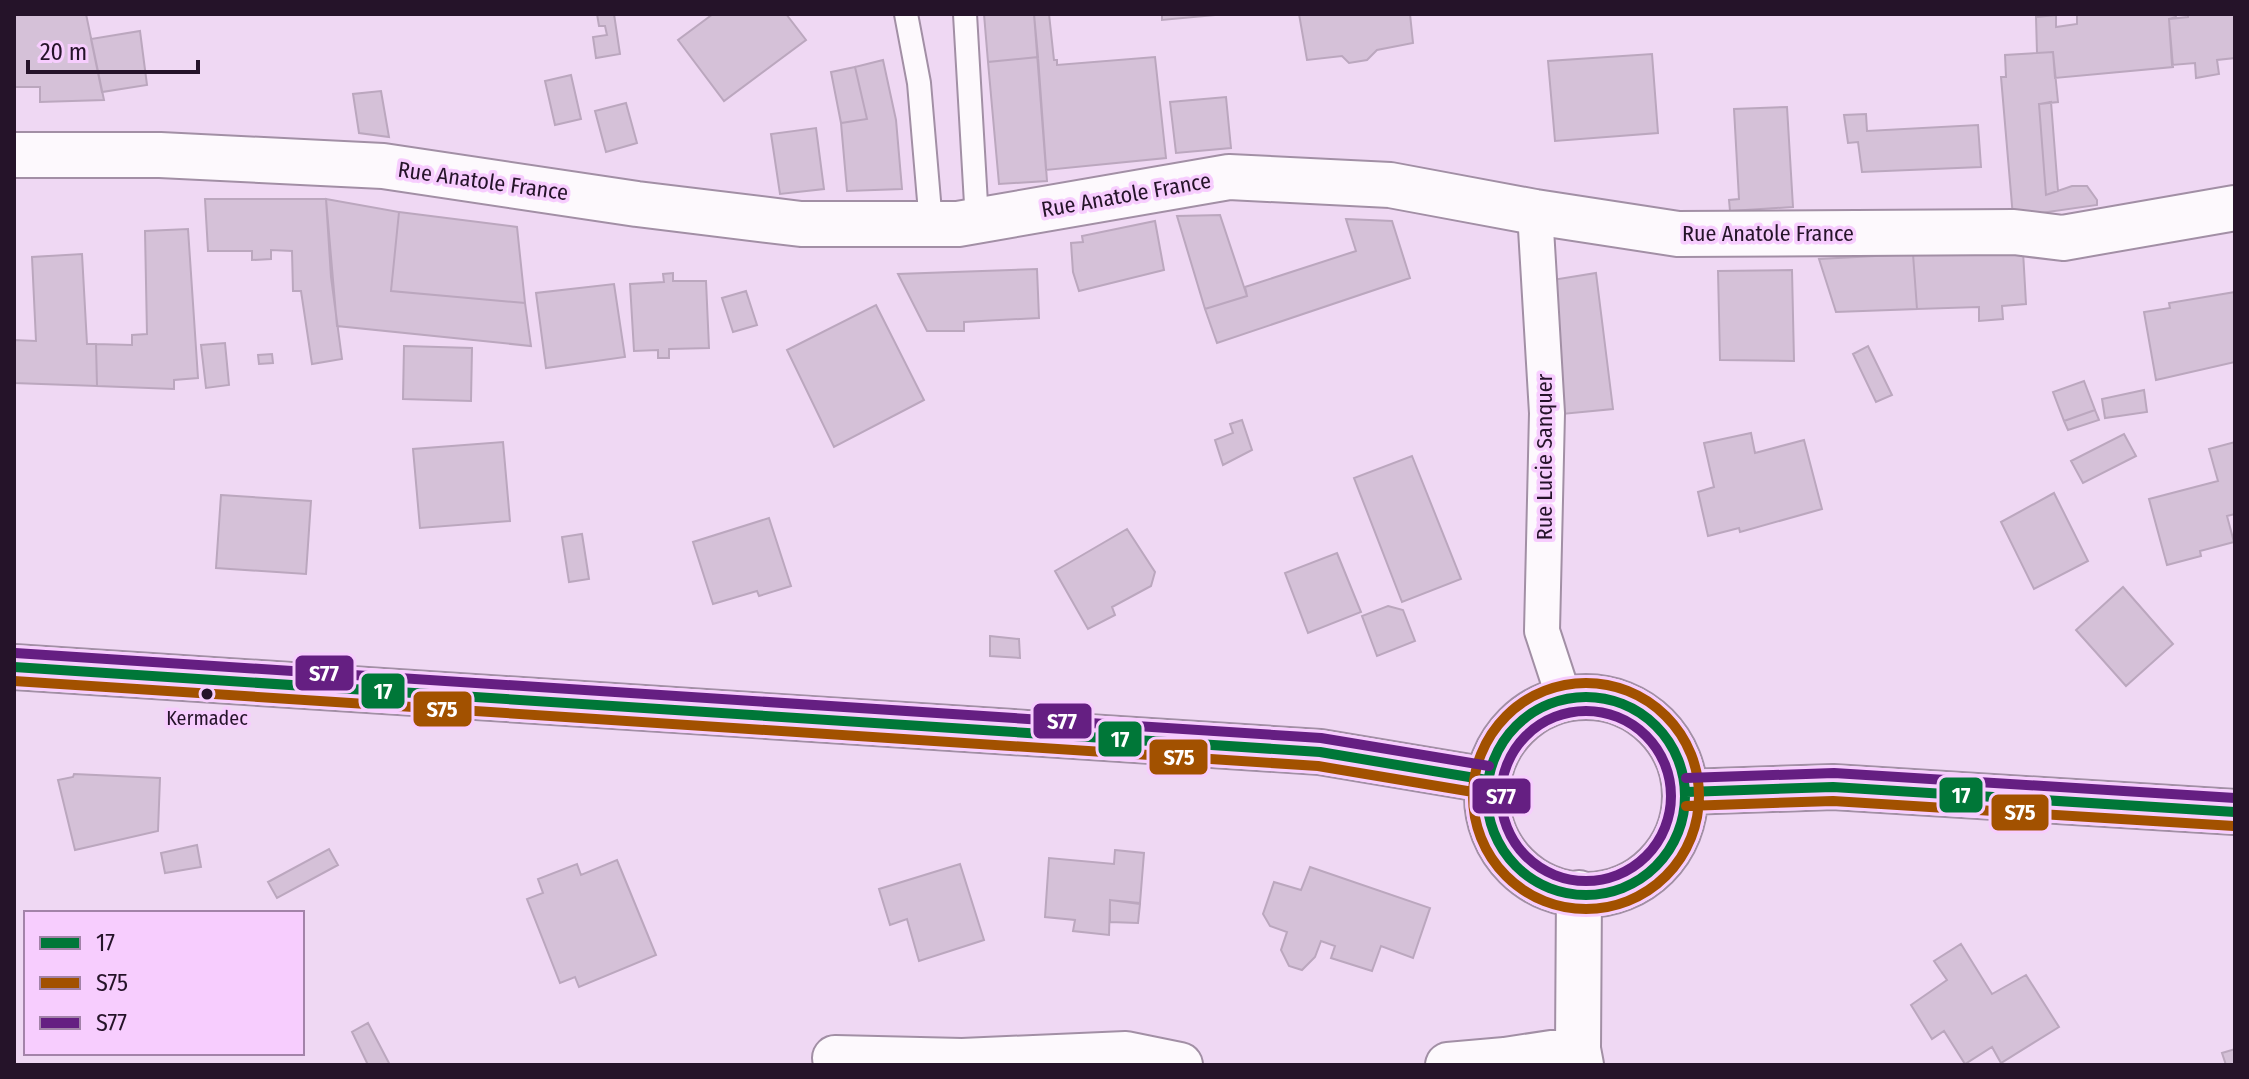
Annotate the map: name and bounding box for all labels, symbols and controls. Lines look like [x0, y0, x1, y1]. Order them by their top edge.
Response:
scale bar [28, 24, 198, 74]
text: 20 m [40, 38, 87, 66]
street label: Rue Anatole France [396, 156, 570, 206]
street label: Rue Anatole France [1039, 167, 1213, 223]
street label: Rue Anatole France [1682, 220, 1854, 247]
street label: Rue Lucie Sanquer [1531, 373, 1558, 540]
line badge: S77 [294, 654, 355, 692]
text: S77 [309, 660, 340, 687]
line badge: 17 [360, 672, 406, 710]
text: 17 [374, 678, 393, 705]
marker: Kermadec [199, 686, 215, 702]
line badge: S75 [412, 690, 473, 728]
text: S75 [426, 696, 458, 723]
line badge: S77 [1032, 702, 1093, 740]
place label: Kermadec [166, 706, 248, 730]
text: S77 [1047, 708, 1078, 735]
line badge: 17 [1097, 720, 1143, 758]
text: 17 [1111, 726, 1130, 753]
line badge: S75 [1148, 738, 1209, 776]
text: S75 [1163, 744, 1195, 771]
line badge: 17 [1938, 776, 1984, 814]
line badge: S77 [1471, 777, 1532, 815]
text: 17 [1952, 782, 1971, 809]
text: S77 [1486, 783, 1517, 810]
line badge: S75 [1990, 793, 2050, 832]
text: S75 [2004, 799, 2036, 826]
legend [24, 911, 304, 1055]
text: 17 [96, 929, 115, 957]
text: S75 [96, 969, 128, 997]
text: S77 [96, 1009, 127, 1037]

